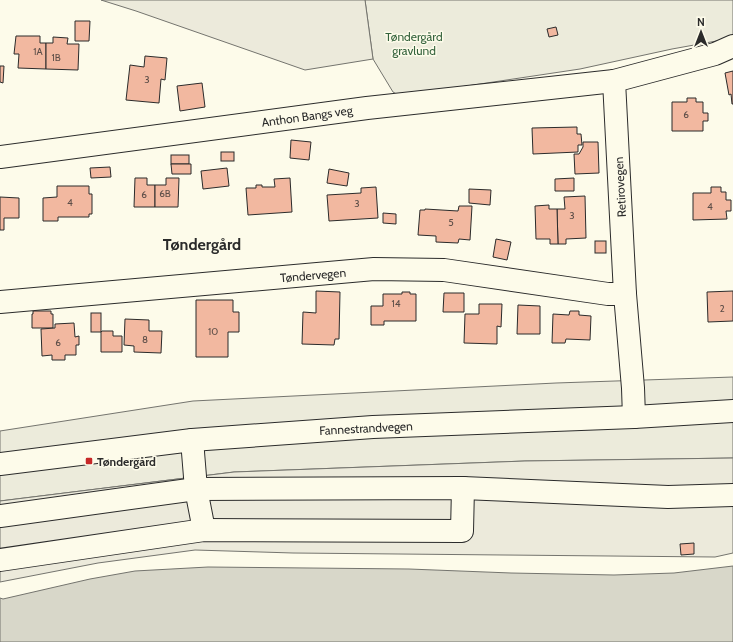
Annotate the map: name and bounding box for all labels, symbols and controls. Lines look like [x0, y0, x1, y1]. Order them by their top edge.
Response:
north arrow [681, 12, 721, 52]
text: N [697, 15, 705, 29]
park label: Tøndergård gravlund [385, 29, 443, 58]
house number: 1A [33, 45, 44, 58]
house number: 1B [51, 51, 61, 64]
house number: 3 [144, 73, 150, 86]
street label: Anthon Bangs veg [261, 102, 354, 130]
house number: 6 [683, 108, 689, 121]
street label: Retirovegen [611, 156, 629, 218]
house number: 6B [159, 187, 171, 200]
house number: 6 [141, 188, 147, 201]
house number: 4 [67, 196, 73, 209]
house number: 3 [354, 197, 360, 210]
house number: 4 [707, 200, 713, 213]
house number: 3 [569, 209, 575, 222]
house number: 5 [448, 216, 454, 229]
district label: Tøndergård [163, 235, 241, 254]
street label: Tøndervegen [279, 265, 347, 285]
house number: 14 [391, 297, 401, 310]
house number: 2 [719, 302, 725, 315]
house number: 10 [208, 325, 218, 338]
house number: 8 [142, 333, 148, 346]
house number: 6 [55, 336, 61, 349]
street label: Fannestrandvegen [319, 418, 413, 438]
place label: Tøndergård [97, 454, 156, 469]
marker: Tøndergård [84, 456, 94, 466]

